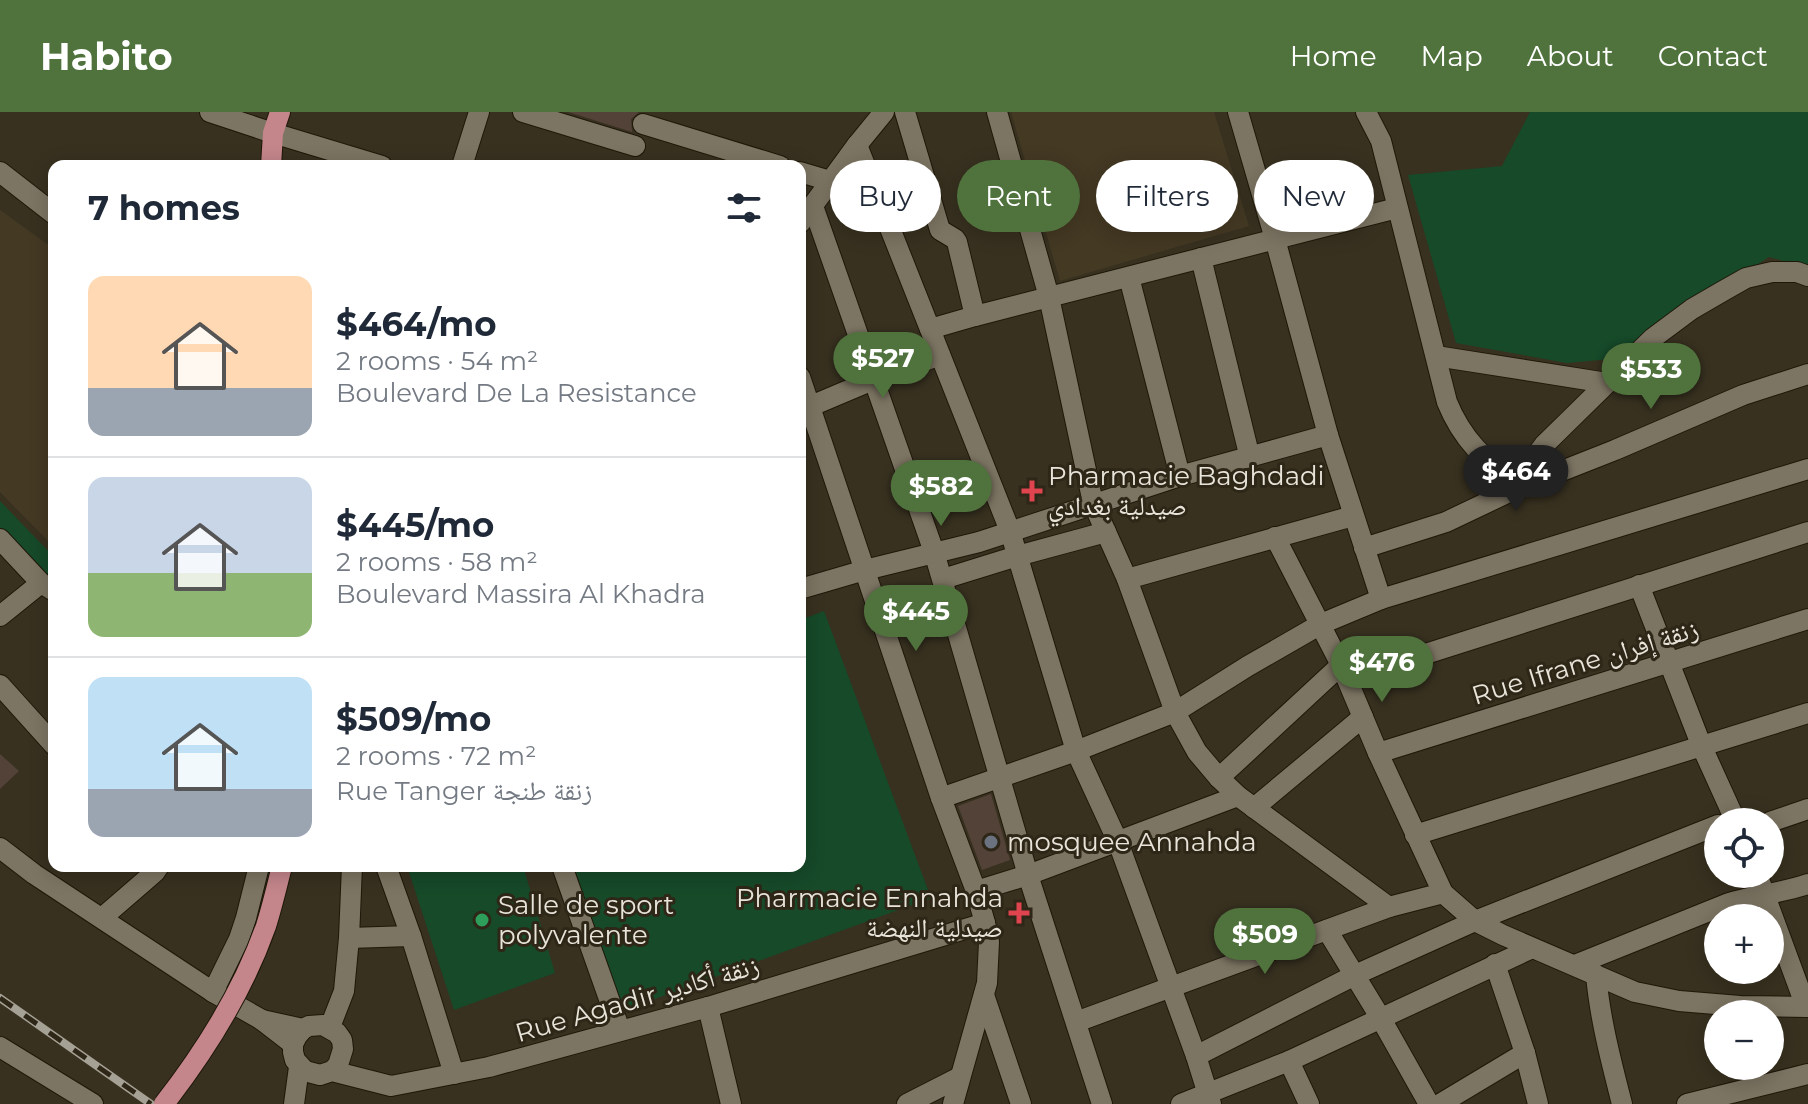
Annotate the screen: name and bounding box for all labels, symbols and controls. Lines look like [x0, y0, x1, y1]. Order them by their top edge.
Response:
text: Habito [40, 33, 173, 80]
text: Home [1290, 39, 1377, 73]
text: Map [1421, 39, 1483, 73]
text: About [1527, 39, 1614, 73]
text: Contact [1658, 39, 1768, 73]
chip: Buy [830, 160, 941, 232]
chip: Rent [957, 160, 1080, 232]
chip: Filters [1096, 160, 1238, 232]
chip: New [1254, 160, 1374, 232]
icon: filters [722, 186, 766, 230]
text: 7 homes [88, 187, 240, 229]
text: $464/mo [336, 303, 497, 345]
icon: home [152, 308, 248, 404]
pin: $527 [836, 332, 930, 400]
text: $527 [851, 342, 915, 374]
pin: $533 [1604, 343, 1698, 411]
text: 2 rooms · 54 m² [336, 345, 538, 377]
text: $533 [1620, 353, 1682, 385]
text: Boulevard De La Resistance [336, 377, 697, 409]
pin: $464 [1469, 445, 1563, 513]
text: $464 [1481, 455, 1551, 487]
pin: $582 [894, 460, 988, 528]
place label: Pharmacie Baghdadi صيدلية بغدادي [1048, 460, 1325, 527]
text: $582 [909, 470, 973, 502]
marker: Pharmacie Baghdadi صيدلية بغدادي [1023, 482, 1041, 500]
text: $445/mo [336, 504, 494, 546]
icon: home [152, 509, 248, 605]
text: 2 rooms · 58 m² [336, 546, 538, 578]
text: Boulevard Massira Al Khadra [336, 578, 706, 610]
pin: $445 [869, 585, 963, 653]
text: $445 [882, 595, 950, 627]
street label: Rue Ifrane زنقة إفران [1468, 612, 1702, 713]
pin: $476 [1335, 636, 1429, 704]
text: $476 [1349, 646, 1415, 678]
text: $509/mo [336, 698, 491, 740]
icon: home [152, 709, 248, 805]
text: 2 rooms · 72 m² [336, 740, 536, 772]
text: Rue Tanger زنقة طنجة [336, 775, 592, 807]
map controls [1704, 808, 1784, 1080]
button: locate [1704, 808, 1784, 888]
place label: mosquee Annahda [1007, 826, 1257, 858]
marker: mosquee Annahda [982, 833, 1000, 851]
place label: Pharmacie Ennahda صيدلية النهضة [736, 882, 1003, 944]
place label: Salle de sport polyvalente [498, 889, 674, 951]
marker: Pharmacie Ennahda صيدلية النهضة [1010, 904, 1028, 922]
button: + [1704, 904, 1784, 984]
pin: $509 [1218, 908, 1312, 976]
marker: Salle de sport polyvalente [473, 911, 491, 929]
text: $509 [1232, 918, 1298, 950]
street label: Rue Agadir زنقة أكادير [512, 949, 762, 1049]
button: − [1704, 1000, 1784, 1080]

